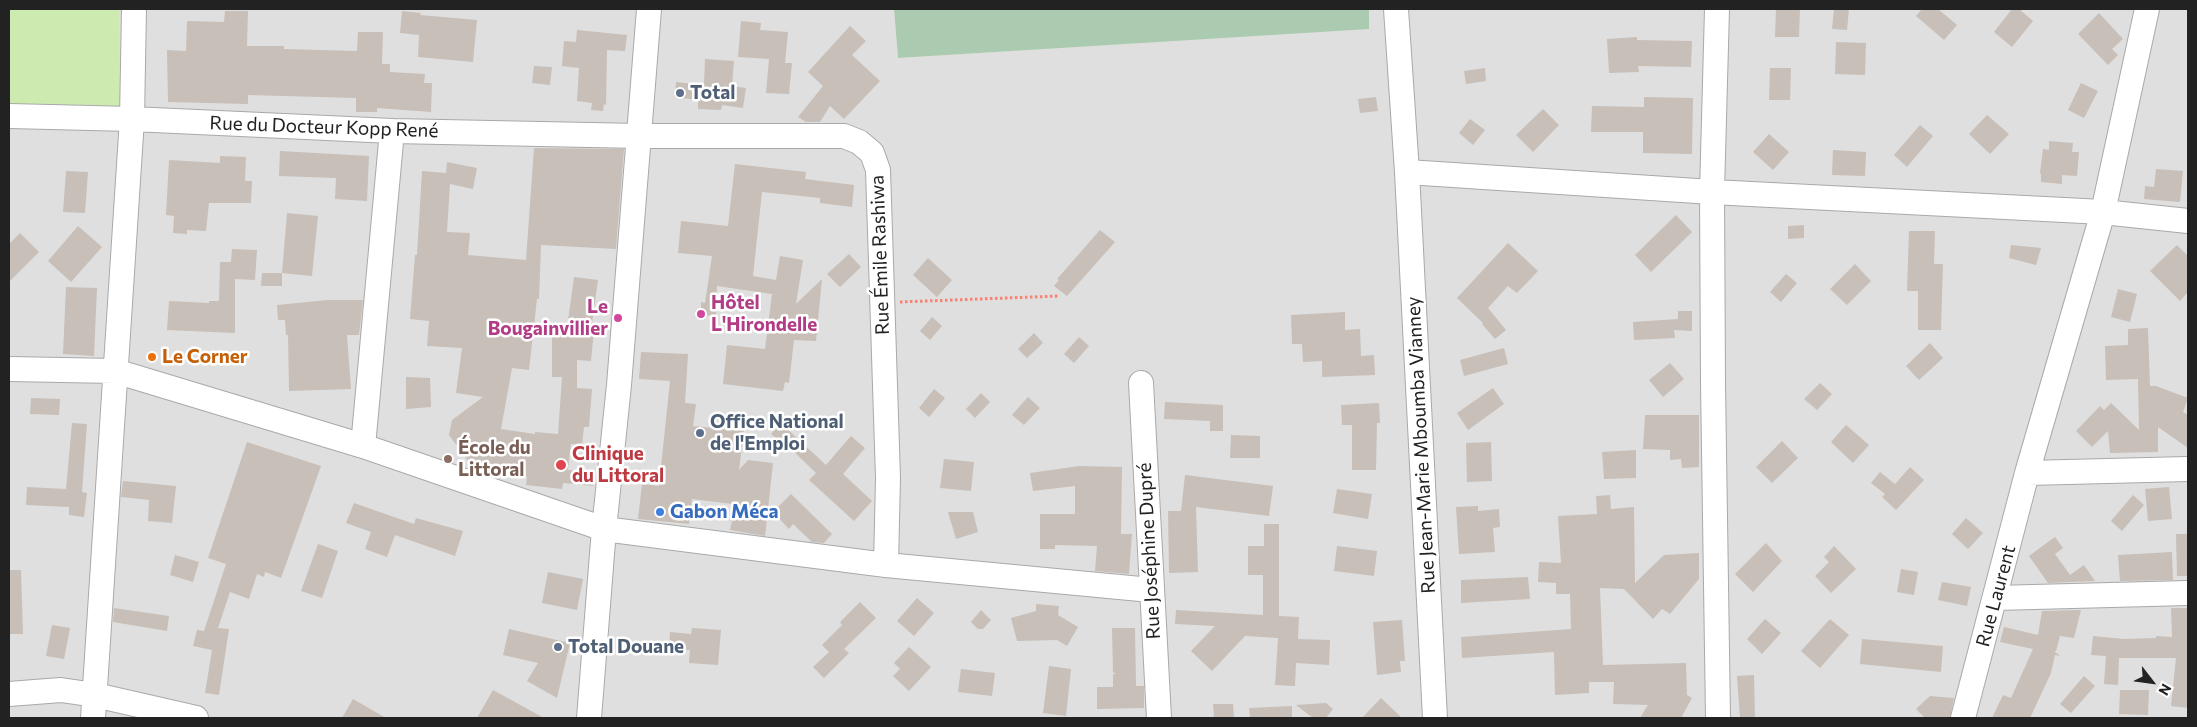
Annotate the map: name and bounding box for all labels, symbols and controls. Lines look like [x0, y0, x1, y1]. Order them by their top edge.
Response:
place label: Total [690, 82, 735, 104]
marker: Total [674, 87, 686, 99]
street label: Rue du Docteur Kopp René [209, 112, 439, 142]
street label: Rue Émile Rashiwa [866, 175, 894, 335]
place label: Hôtel L'Hirondelle [711, 292, 817, 336]
place label: Le Bougainvillier [488, 296, 608, 340]
street label: Rue Jean-Marie Mboumba Vianney [1402, 296, 1440, 594]
marker: Hôtel L'Hirondelle [695, 308, 707, 320]
marker: Le Bougainvillier [612, 312, 624, 324]
place label: Le Corner [162, 346, 248, 368]
marker: Le Corner [146, 351, 158, 363]
place label: Office National de l'Emploi [710, 411, 844, 455]
marker: Office National de l'Emploi [694, 427, 706, 439]
place label: École du Littoral [458, 437, 531, 481]
place label: Clinique du Littoral [572, 443, 664, 487]
marker: École du Littoral [442, 453, 454, 465]
marker: Clinique du Littoral [554, 458, 568, 472]
street label: Rue Joséphine Dupré [1133, 462, 1165, 640]
place label: Gabon Méca [670, 501, 779, 523]
marker: Gabon Méca [654, 506, 666, 518]
street label: Rue Laurent [1971, 543, 2021, 649]
place label: Total Douane [568, 636, 684, 658]
marker: Total Douane [552, 641, 564, 653]
north arrow [2127, 657, 2177, 707]
text: N [2155, 681, 2175, 699]

